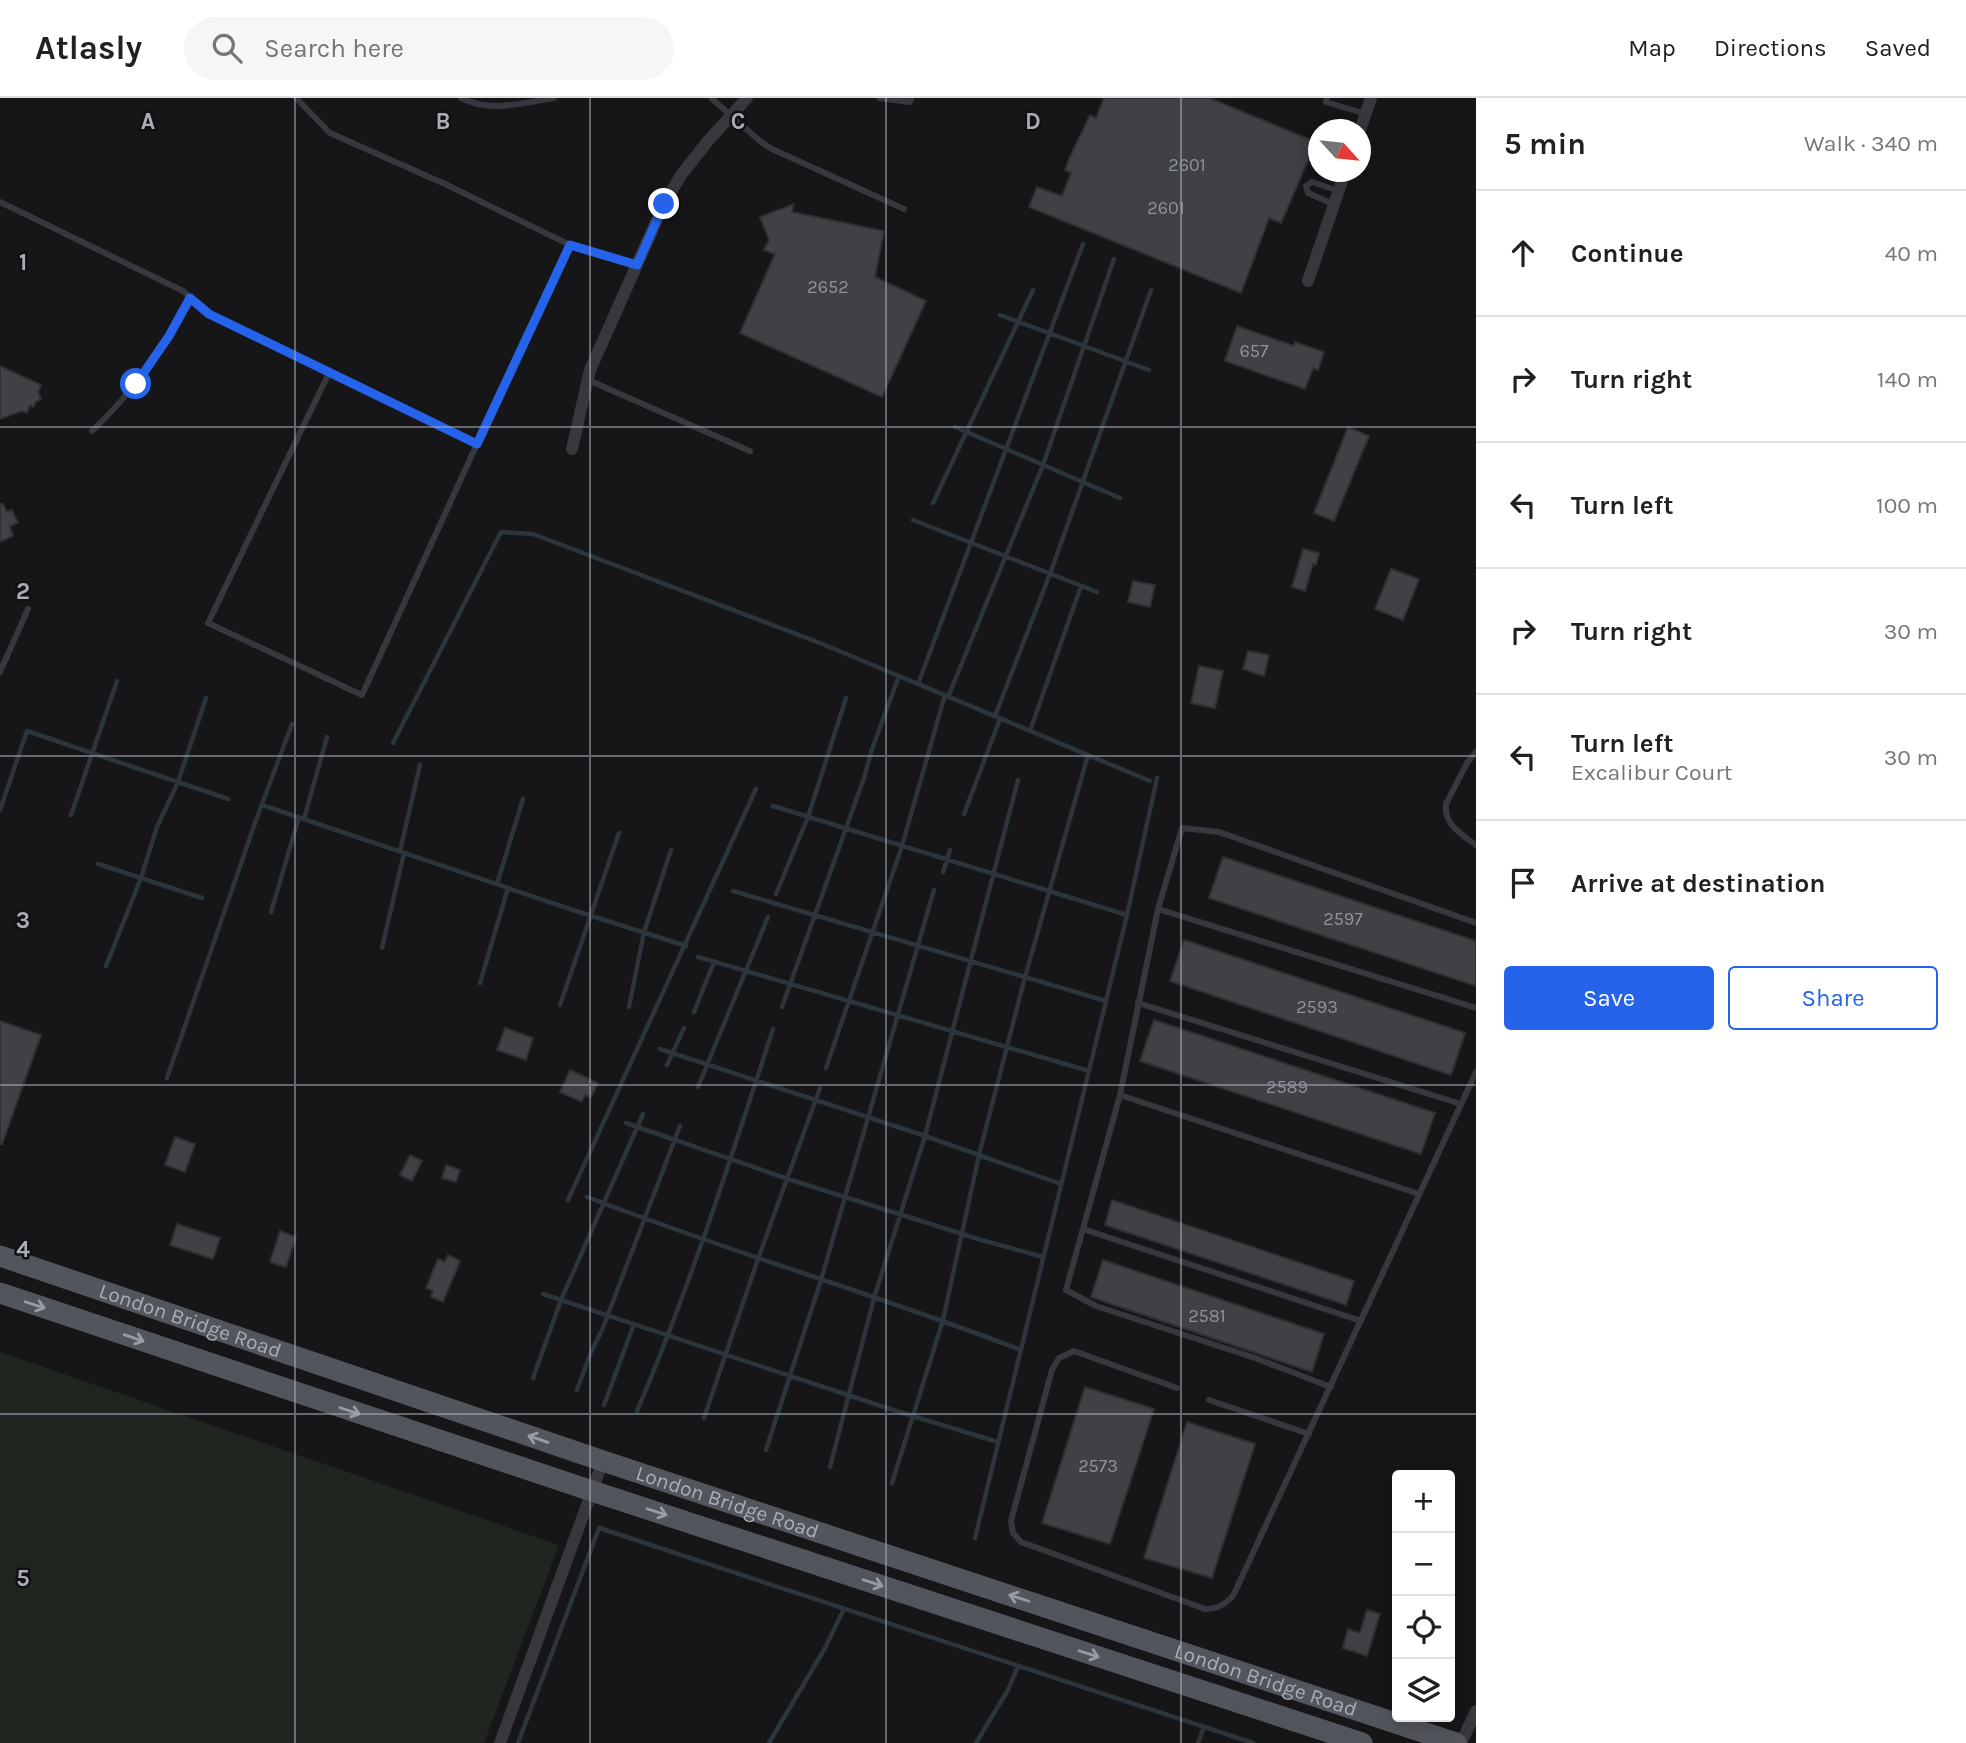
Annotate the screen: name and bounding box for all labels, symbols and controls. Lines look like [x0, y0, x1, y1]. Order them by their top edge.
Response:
search box [184, 17, 674, 80]
text: Atlasly [35, 29, 142, 67]
icon: search [208, 29, 246, 67]
text: Search here [264, 33, 404, 64]
text: Map [1628, 34, 1676, 62]
text: Directions [1714, 34, 1827, 62]
text: Saved [1865, 34, 1931, 62]
text: A [141, 108, 155, 135]
text: B [436, 108, 450, 135]
text: C [731, 108, 745, 135]
text: D [1025, 108, 1041, 135]
north arrow [1308, 119, 1371, 182]
text: 5 min [1504, 126, 1586, 162]
text: Walk · 340 m [1804, 130, 1938, 157]
house number: 2601 [1168, 154, 1206, 176]
route end [648, 188, 679, 219]
house number: 2601 [1147, 197, 1185, 219]
icon: ahead [1504, 234, 1542, 272]
text: Continue [1571, 238, 1683, 269]
text: 40 m [1885, 240, 1938, 267]
text: 1 [19, 249, 27, 276]
house number: 2652 [807, 276, 849, 298]
house number: 657 [1240, 340, 1269, 362]
icon: right [1504, 360, 1542, 398]
text: Turn right [1571, 364, 1692, 395]
text: 140 m [1877, 366, 1938, 393]
route start [120, 368, 151, 399]
icon: left [1504, 486, 1542, 524]
text: Turn left [1571, 490, 1673, 521]
text: 100 m [1876, 492, 1938, 519]
text: 2 [16, 578, 30, 605]
icon: right [1504, 612, 1542, 650]
text: Turn right [1571, 616, 1692, 647]
text: 30 m [1884, 618, 1938, 645]
text: Turn left [1571, 728, 1673, 759]
icon: left [1504, 738, 1542, 776]
text: 30 m [1884, 744, 1938, 771]
text: Excalibur Court [1571, 759, 1732, 786]
icon: arrive [1504, 864, 1542, 902]
text: Arrive at destination [1571, 868, 1825, 899]
text: 3 [16, 907, 30, 934]
house number: 2597 [1323, 908, 1363, 930]
button: Save [1504, 966, 1714, 1030]
button: Share [1728, 966, 1938, 1030]
house number: 2593 [1296, 996, 1338, 1018]
house number: 2589 [1266, 1076, 1308, 1098]
text: 4 [16, 1236, 30, 1263]
street label: London Bridge Road [96, 1279, 285, 1363]
one-way arrow [24, 1299, 46, 1312]
house number: 2581 [1188, 1305, 1226, 1327]
one-way arrow [123, 1333, 145, 1345]
one-way arrow [339, 1405, 361, 1418]
one-way arrow [527, 1432, 549, 1445]
house number: 2573 [1078, 1455, 1118, 1477]
street label: London Bridge Road [633, 1461, 822, 1544]
map controls [1392, 1470, 1455, 1722]
button: + [1392, 1470, 1455, 1533]
one-way arrow [645, 1507, 667, 1520]
button: − [1392, 1533, 1455, 1596]
text: 5 [16, 1565, 30, 1592]
one-way arrow [862, 1577, 884, 1590]
one-way arrow [1008, 1591, 1030, 1604]
button: locate [1392, 1596, 1455, 1659]
street label: London Bridge Road [1171, 1639, 1360, 1722]
one-way arrow [1078, 1649, 1100, 1661]
button: layers [1392, 1659, 1455, 1722]

